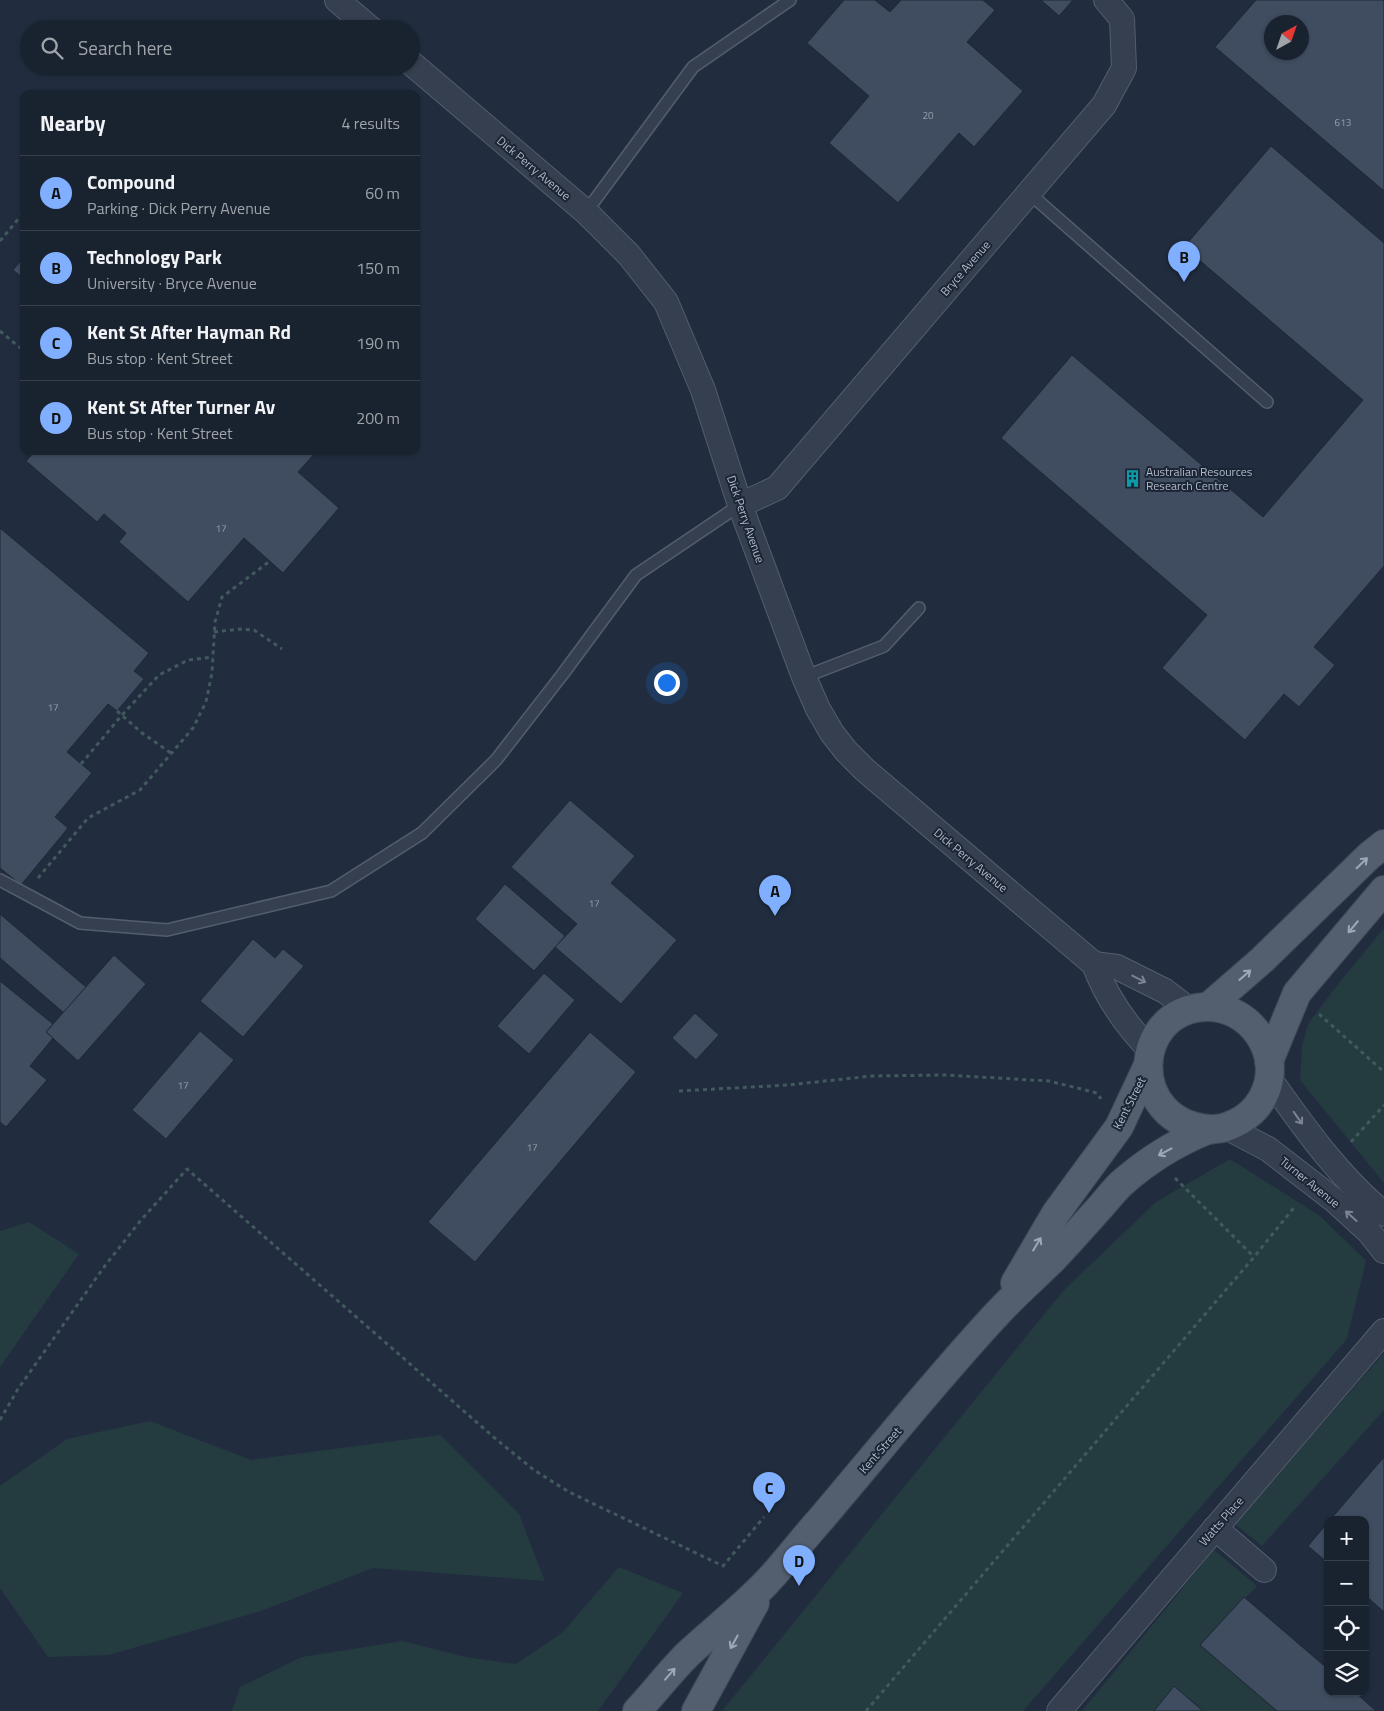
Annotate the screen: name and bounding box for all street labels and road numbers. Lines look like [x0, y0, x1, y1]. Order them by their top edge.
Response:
street label: Dick Perry Avenue [493, 131, 575, 205]
street label: Bryce Avenue [935, 236, 995, 300]
street label: Dick Perry Avenue [722, 473, 770, 565]
street label: Dick Perry Avenue [930, 823, 1012, 897]
street label: Kent Street [1108, 1073, 1151, 1133]
street label: Turner Avenue [1276, 1152, 1344, 1212]
street label: Kent Street [854, 1422, 906, 1478]
street label: Watts Place [1194, 1492, 1248, 1550]

